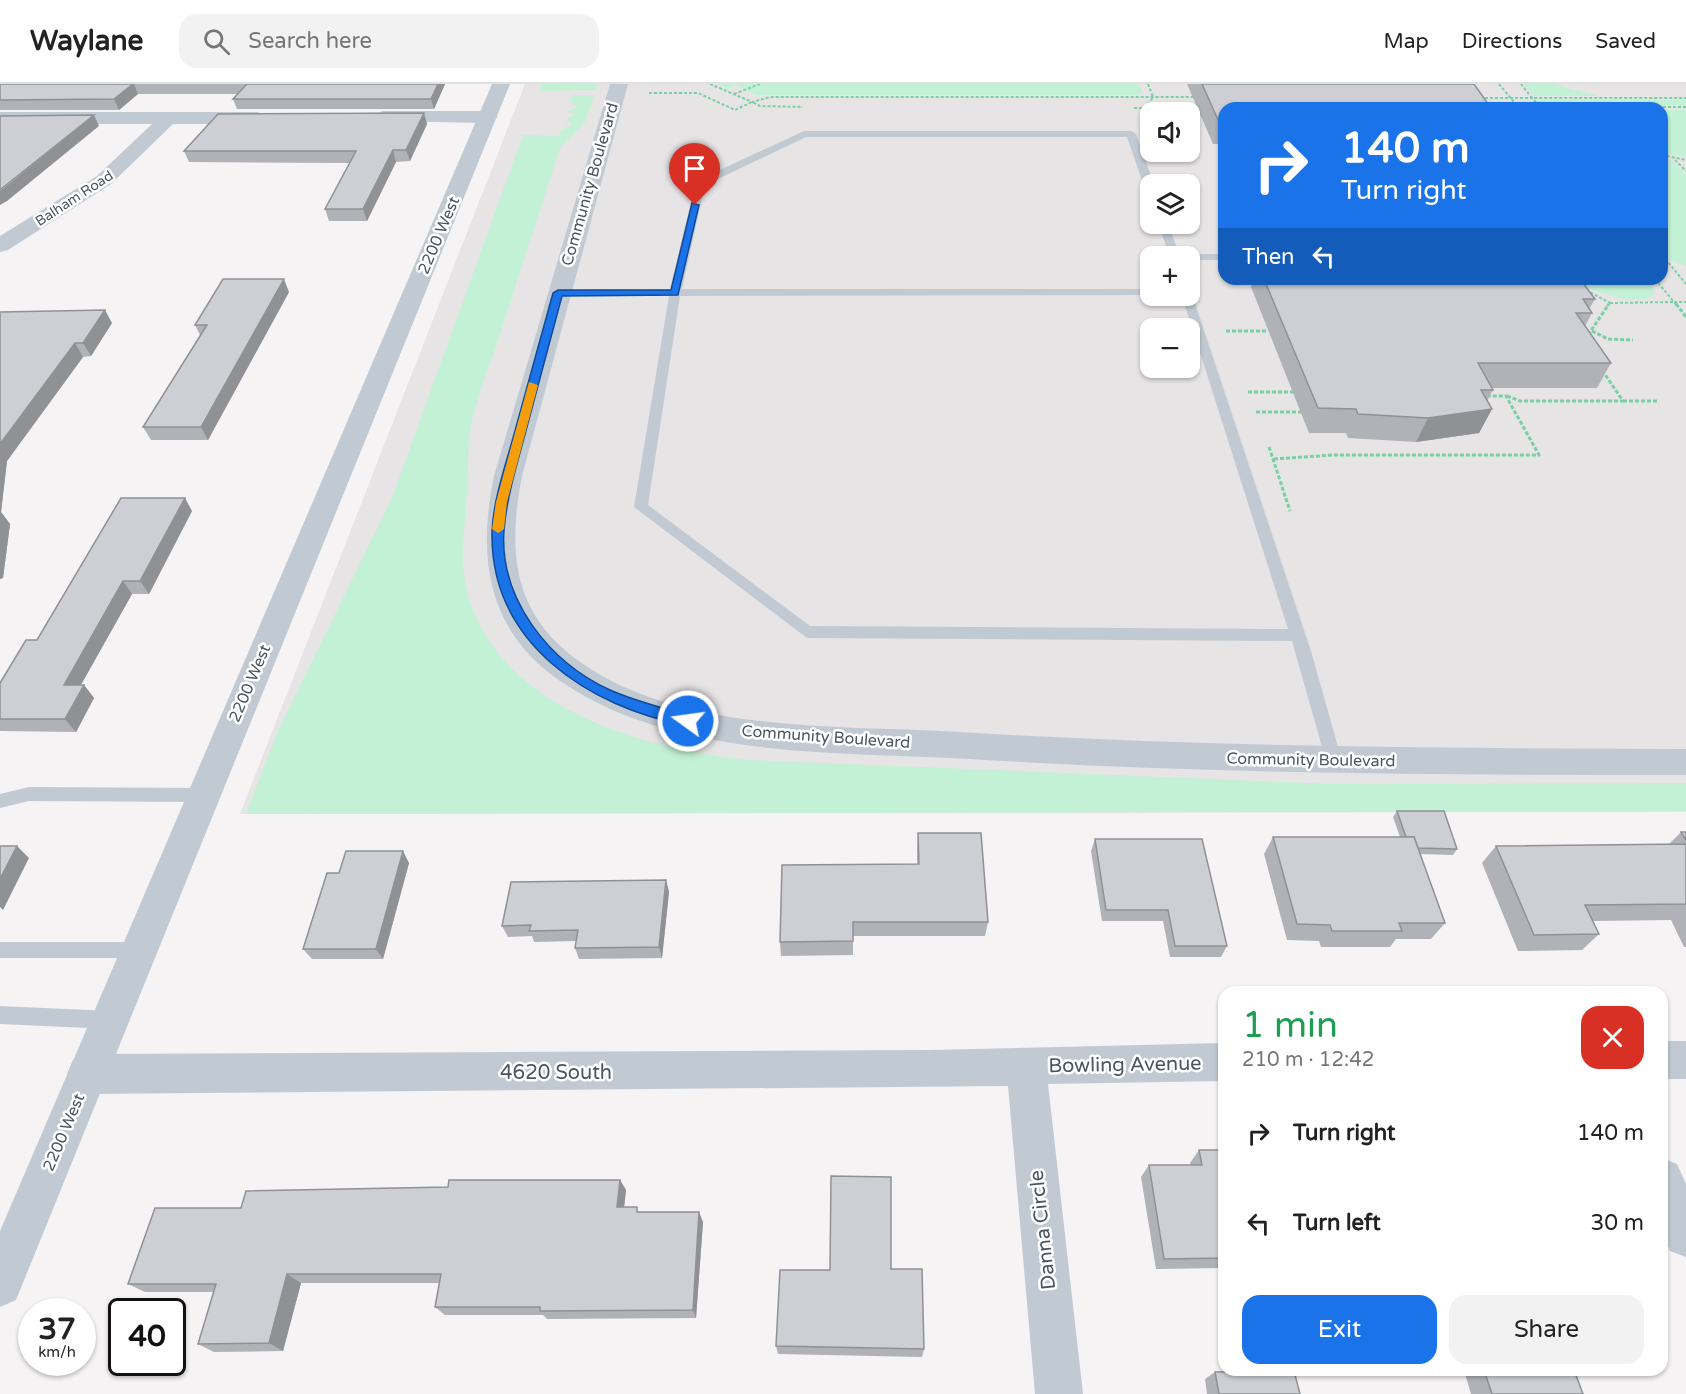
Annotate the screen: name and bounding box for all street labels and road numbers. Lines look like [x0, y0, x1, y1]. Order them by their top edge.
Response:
street label: Community Boulevard [557, 100, 623, 268]
street label: Balham Road [32, 167, 116, 230]
street label: 2200 West [414, 193, 464, 277]
street label: 2200 West [225, 641, 275, 725]
street label: Community Boulevard [741, 721, 911, 753]
street label: Community Boulevard [1226, 749, 1396, 771]
street label: Bowling Avenue [1048, 1052, 1202, 1078]
street label: 4620 South [500, 1061, 612, 1085]
street label: 2200 West [39, 1090, 89, 1174]
street label: Danna Circle [1025, 1169, 1061, 1291]

